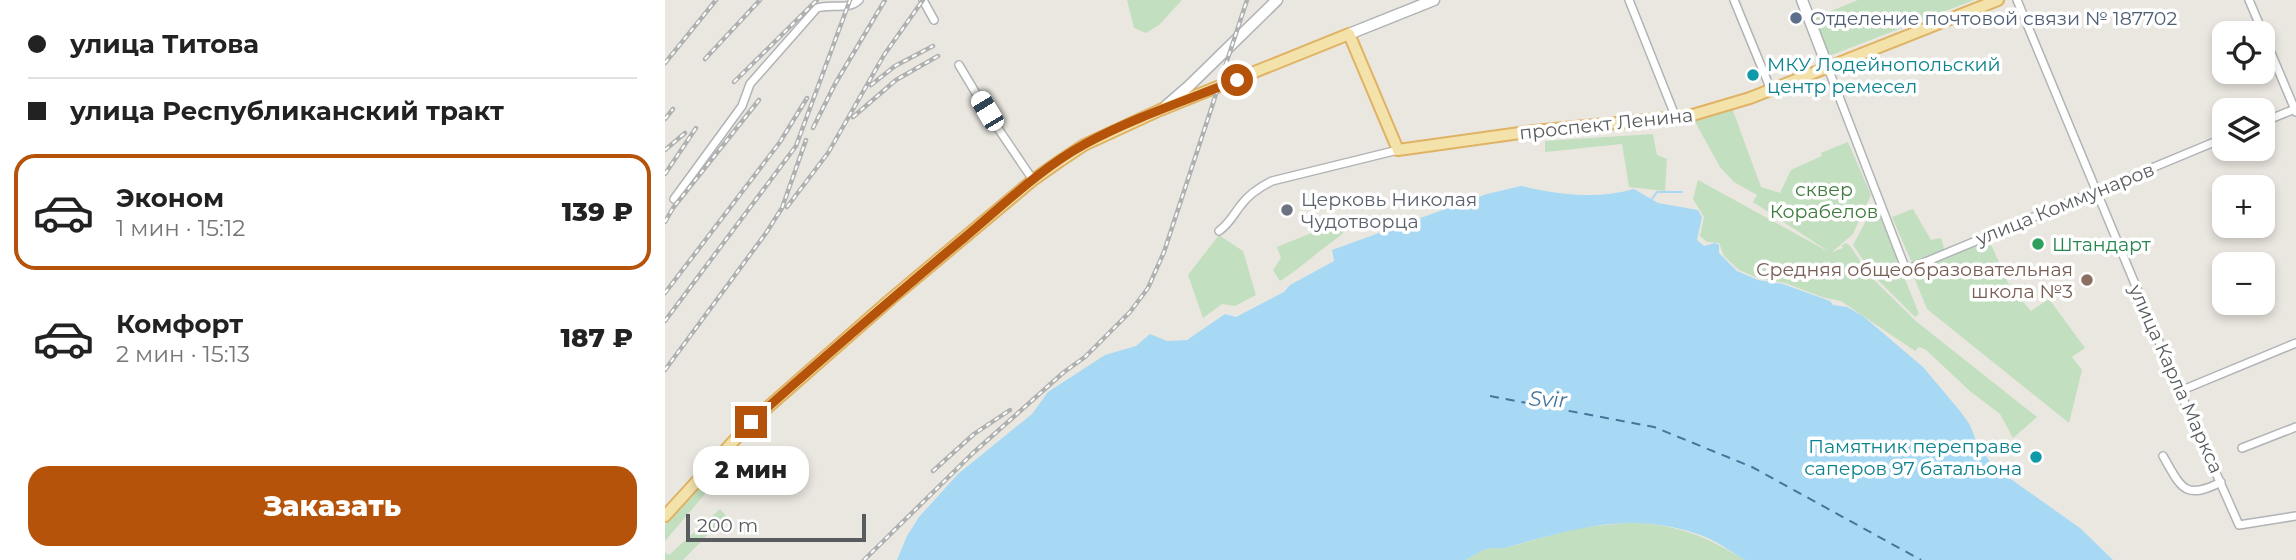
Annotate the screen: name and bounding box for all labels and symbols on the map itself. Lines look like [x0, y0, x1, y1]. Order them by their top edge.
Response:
place label: Отделение почтовой связи № 187702 [1810, 7, 2177, 30]
marker: Отделение почтовой связи № 187702 [1788, 10, 1804, 26]
place label: МКУ Лодейнопольский центр ремесел [1767, 53, 2001, 98]
route start [1221, 64, 1253, 96]
marker: МКУ Лодейнопольский центр ремесел [1745, 67, 1761, 83]
car [968, 88, 1007, 134]
street label: проспект Ленина [1518, 103, 1694, 145]
street label: улица Коммунаров [1972, 158, 2158, 251]
park label: сквер Корабелов [1770, 178, 1878, 223]
place label: Церковь Николая Чудотворца [1301, 188, 1477, 233]
marker: Церковь Николая Чудотворца [1279, 202, 1295, 218]
place label: Штандарт [2052, 233, 2151, 256]
marker: Штандарт [2030, 236, 2046, 252]
place label: Средняя общеобразовательная школа №3 [1756, 258, 2073, 303]
marker: Средняя общеобразовательная школа №3 [2079, 272, 2095, 288]
street label: улица Карла Маркса [2124, 280, 2228, 477]
water label: Svir [1528, 386, 1568, 413]
route end [735, 406, 767, 438]
place label: Памятник переправе саперов 97 батальона [1804, 435, 2022, 480]
callout: 2 мин [693, 446, 809, 495]
marker: Памятник переправе саперов 97 батальона [2028, 449, 2044, 465]
scale bar [686, 511, 866, 543]

